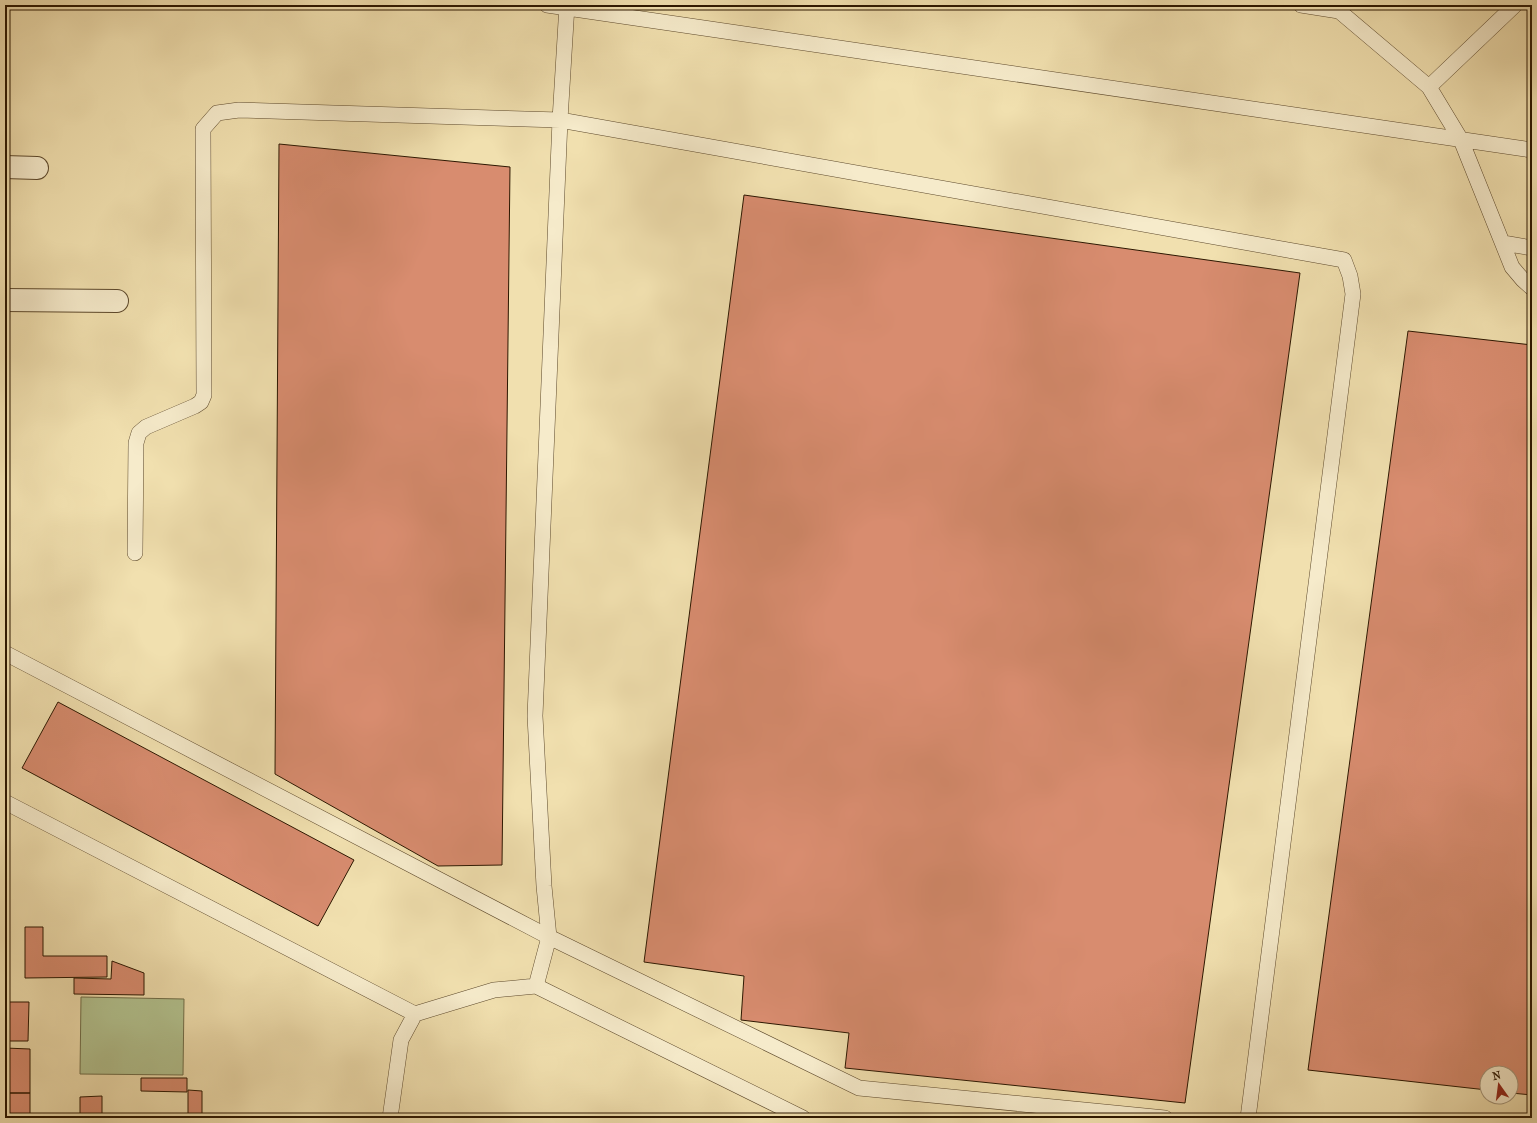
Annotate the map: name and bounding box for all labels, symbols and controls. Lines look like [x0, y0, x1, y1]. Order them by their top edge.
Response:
north arrow [1479, 1065, 1519, 1105]
text: N [1491, 1068, 1503, 1083]

